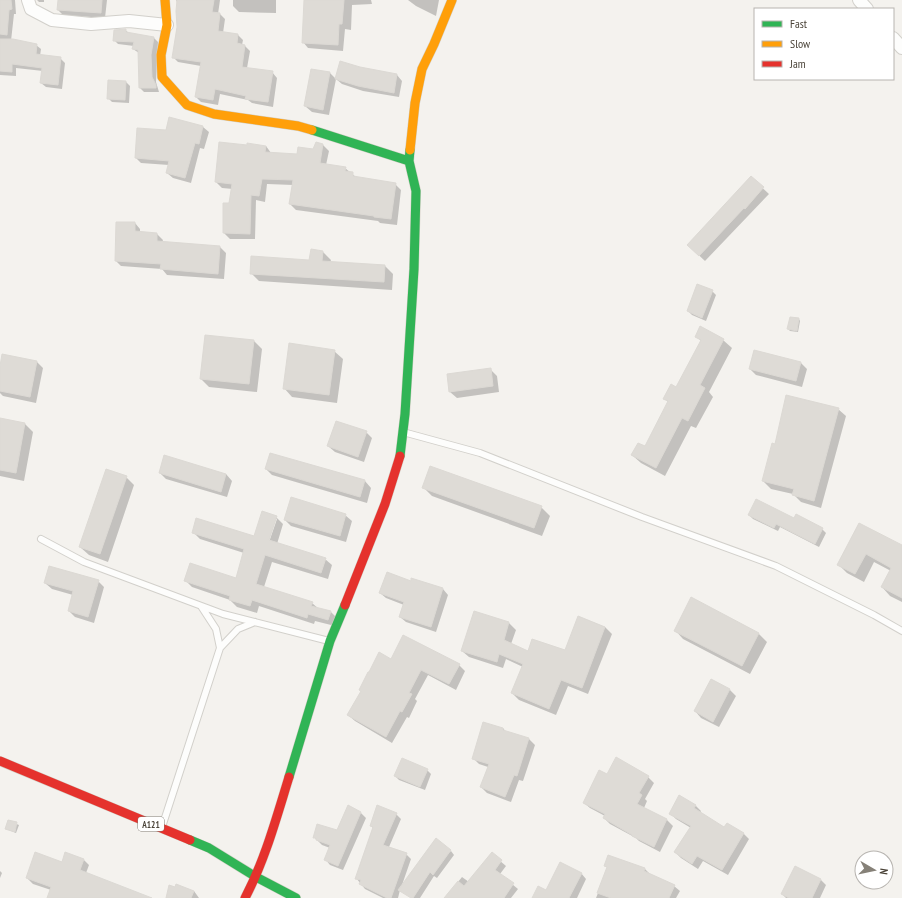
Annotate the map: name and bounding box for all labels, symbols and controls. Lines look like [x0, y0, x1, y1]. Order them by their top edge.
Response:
legend [754, 8, 894, 80]
text: Fast [790, 16, 808, 31]
text: Slow [790, 36, 811, 51]
text: Jam [789, 56, 806, 71]
road number: A121 [138, 817, 164, 831]
north arrow [854, 850, 894, 890]
text: N [876, 868, 891, 876]

